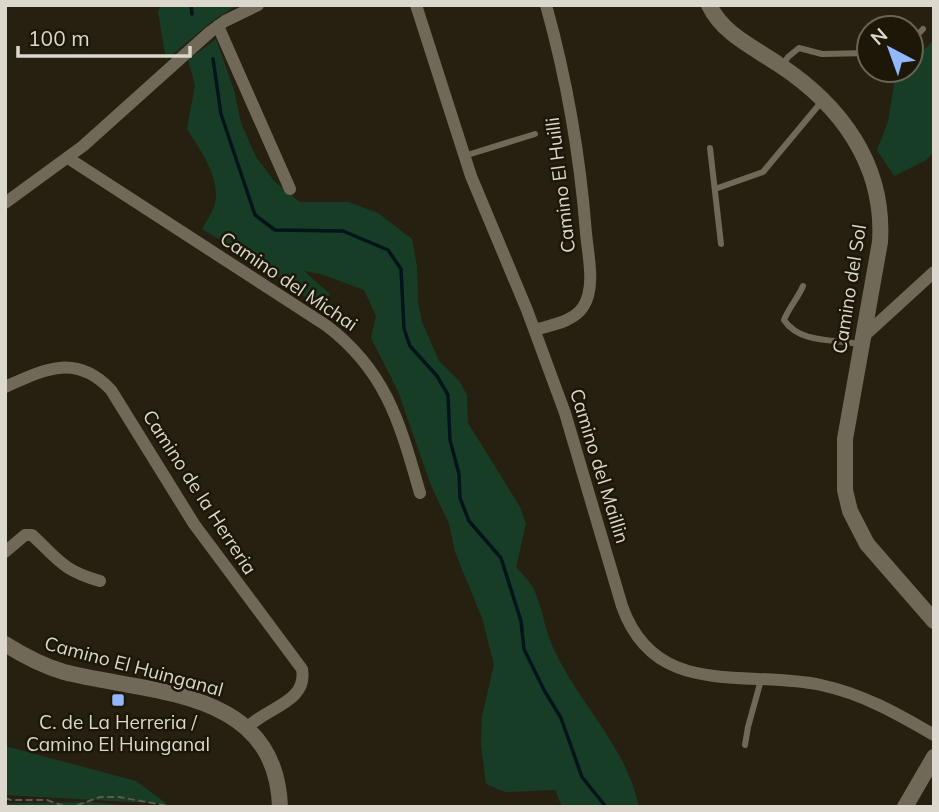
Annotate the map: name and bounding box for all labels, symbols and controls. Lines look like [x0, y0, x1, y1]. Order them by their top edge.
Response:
scale bar [18, 14, 189, 58]
north arrow [855, 14, 925, 84]
text: N [866, 22, 892, 50]
text: 100 m [28, 25, 90, 51]
street label: Camino El Huilli [540, 116, 580, 254]
street label: Camino del Sol [827, 223, 871, 355]
street label: Camino del Michai [216, 226, 362, 336]
street label: Camino del Maillin [565, 386, 635, 546]
street label: Camino de la Herreria [138, 405, 262, 579]
street label: Camino El Huinganal [42, 631, 226, 701]
marker: C. de La Herreria / Camino El Huinganal [110, 692, 126, 708]
place label: C. de La Herreria / Camino El Huinganal [26, 710, 210, 756]

